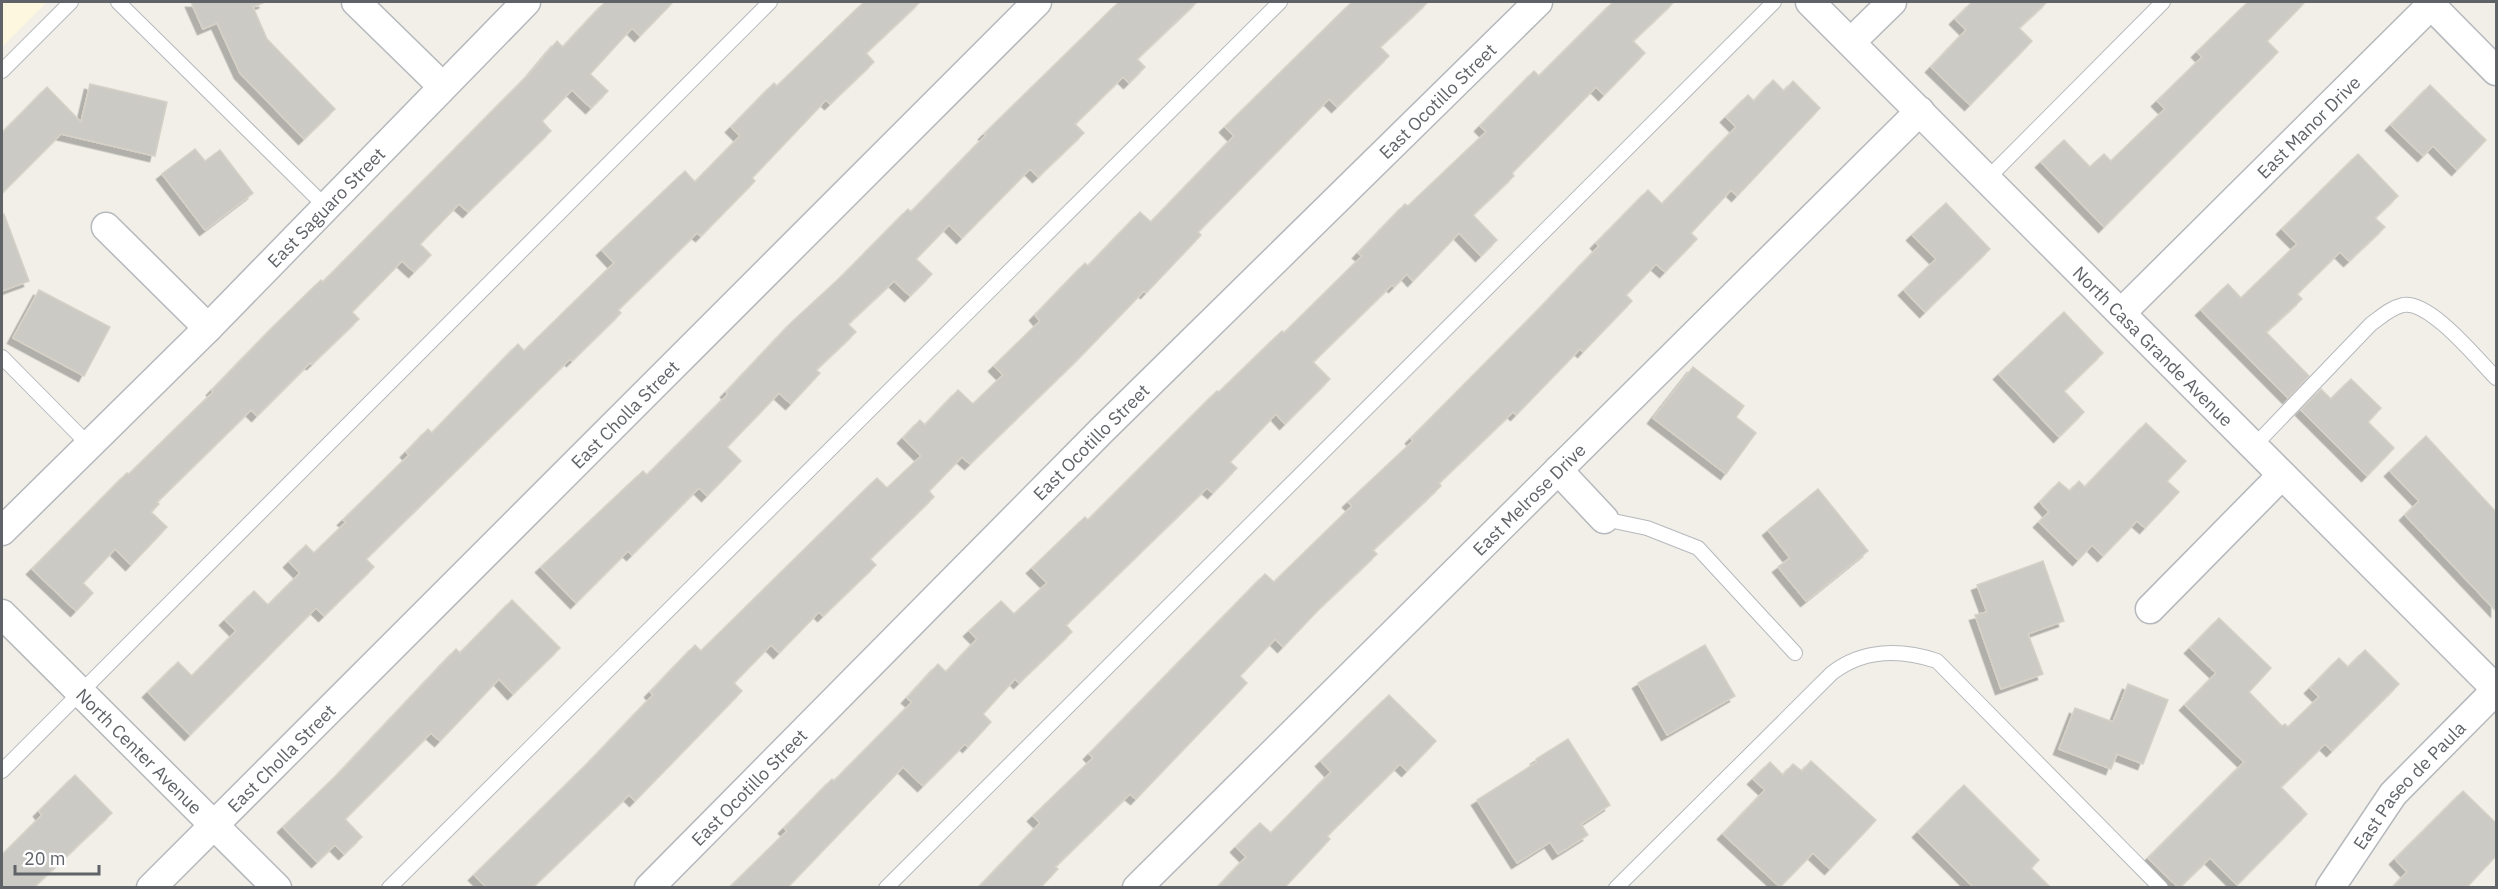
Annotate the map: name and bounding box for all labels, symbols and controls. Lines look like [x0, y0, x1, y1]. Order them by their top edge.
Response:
street label: East Ocotillo Street [1374, 38, 1501, 164]
street label: East Manor Drive [2252, 71, 2365, 183]
street label: East Saguaro Street [262, 142, 390, 272]
street label: North Casa Grande Avenue [2068, 261, 2238, 431]
street label: East Cholla Street [566, 355, 684, 473]
street label: East Ocotillo Street [1028, 379, 1154, 505]
street label: East Melrose Drive [1467, 438, 1590, 560]
street label: North Center Avenue [72, 683, 207, 819]
street label: East Cholla Street [222, 699, 340, 817]
street label: East Paseo de Paula [2348, 716, 2470, 854]
street label: East Ocotillo Street [686, 724, 812, 850]
scale bar [15, 838, 99, 876]
text: 20 m [24, 847, 66, 870]

